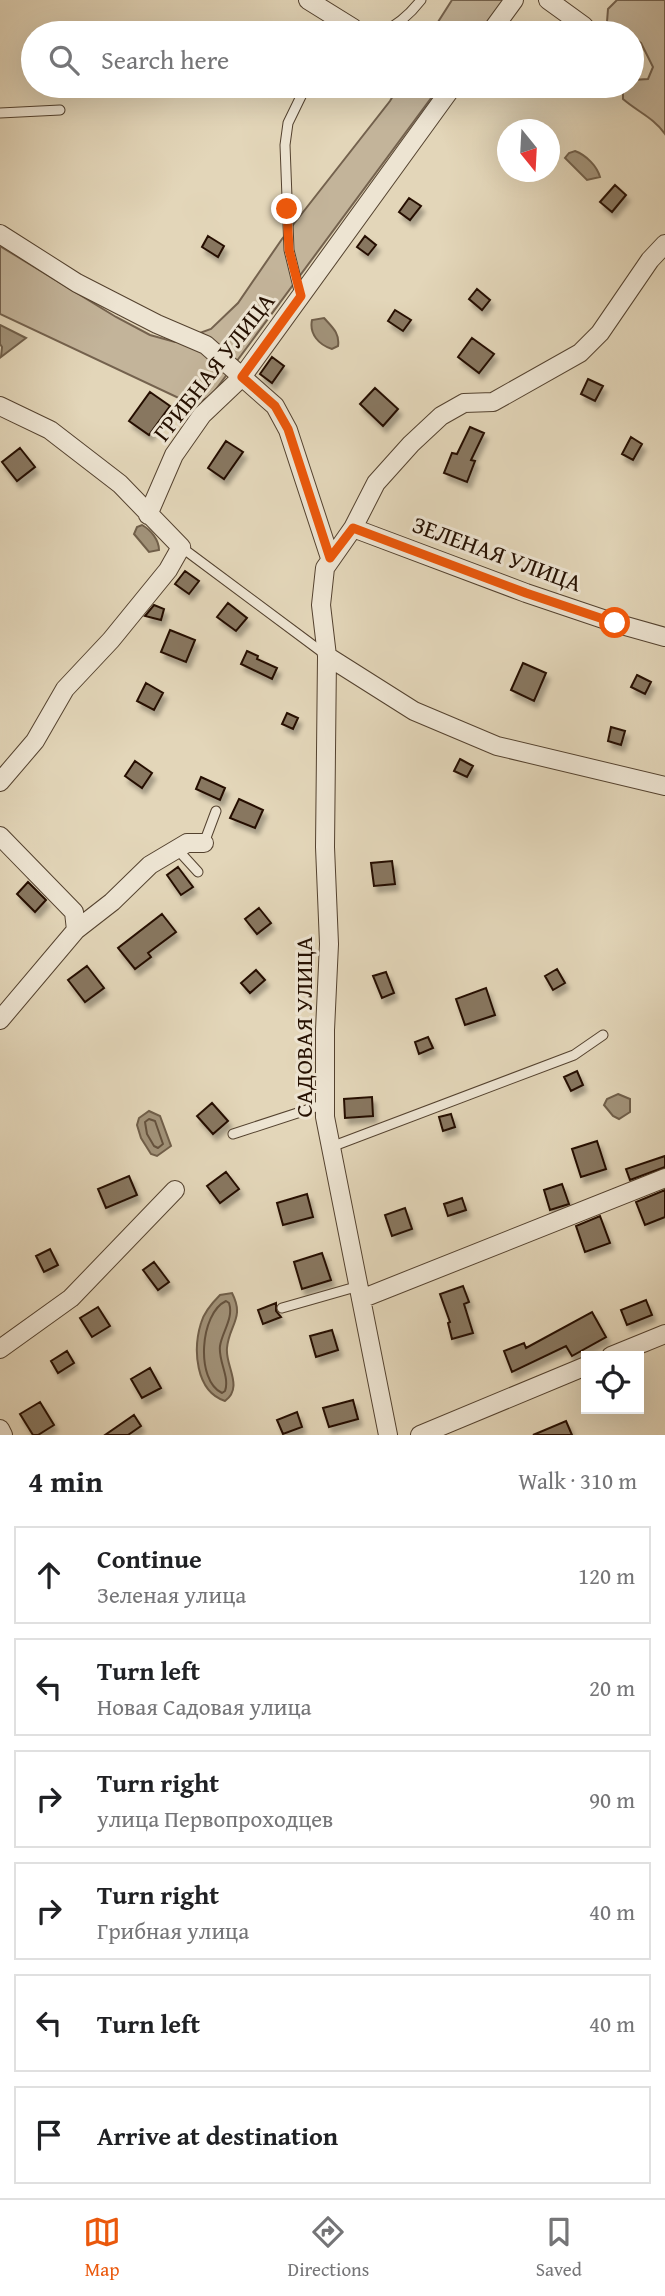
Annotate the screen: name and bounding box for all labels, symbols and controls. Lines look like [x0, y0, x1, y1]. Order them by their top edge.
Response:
search box [21, 21, 644, 98]
text: Search here [101, 40, 229, 79]
icon: search [45, 41, 83, 79]
north arrow [497, 119, 560, 182]
route end [271, 193, 302, 224]
street label: ГРИБНАЯ УЛИЦА [144, 285, 283, 448]
street label: ЗЕЛЕНАЯ УЛИЦА [408, 507, 587, 601]
route start [599, 607, 630, 638]
street label: САДОВАЯ УЛИЦА [286, 936, 321, 1118]
map controls [581, 1351, 644, 1414]
button: locate [581, 1351, 644, 1414]
text: 4 min [28, 1459, 103, 1503]
text: Walk · 310 m [518, 1464, 637, 1497]
text: Continue [97, 1539, 202, 1578]
icon: ahead [30, 1556, 68, 1594]
text: 120 m [578, 1559, 635, 1592]
text: Зеленая улица [97, 1578, 246, 1611]
text: Turn left [97, 1651, 200, 1690]
icon: left [30, 1668, 68, 1706]
text: 20 m [589, 1671, 635, 1704]
text: Новая Садовая улица [97, 1690, 312, 1723]
text: Turn right [97, 1763, 219, 1802]
icon: right [30, 1780, 68, 1818]
text: 90 m [589, 1783, 635, 1816]
text: улица Первопроходцев [97, 1802, 333, 1835]
text: Turn right [97, 1875, 219, 1914]
icon: right [30, 1892, 68, 1930]
text: 40 m [589, 1895, 635, 1928]
text: Грибная улица [97, 1914, 249, 1947]
icon: left [30, 2004, 68, 2042]
text: Turn left [97, 2004, 200, 2043]
text: 40 m [589, 2007, 635, 2040]
icon: arrive [30, 2116, 68, 2154]
text: Arrive at destination [97, 2116, 338, 2155]
tab: Map [83, 2213, 121, 2283]
tab: Directions [288, 2213, 369, 2283]
tab: Saved [536, 2213, 582, 2283]

